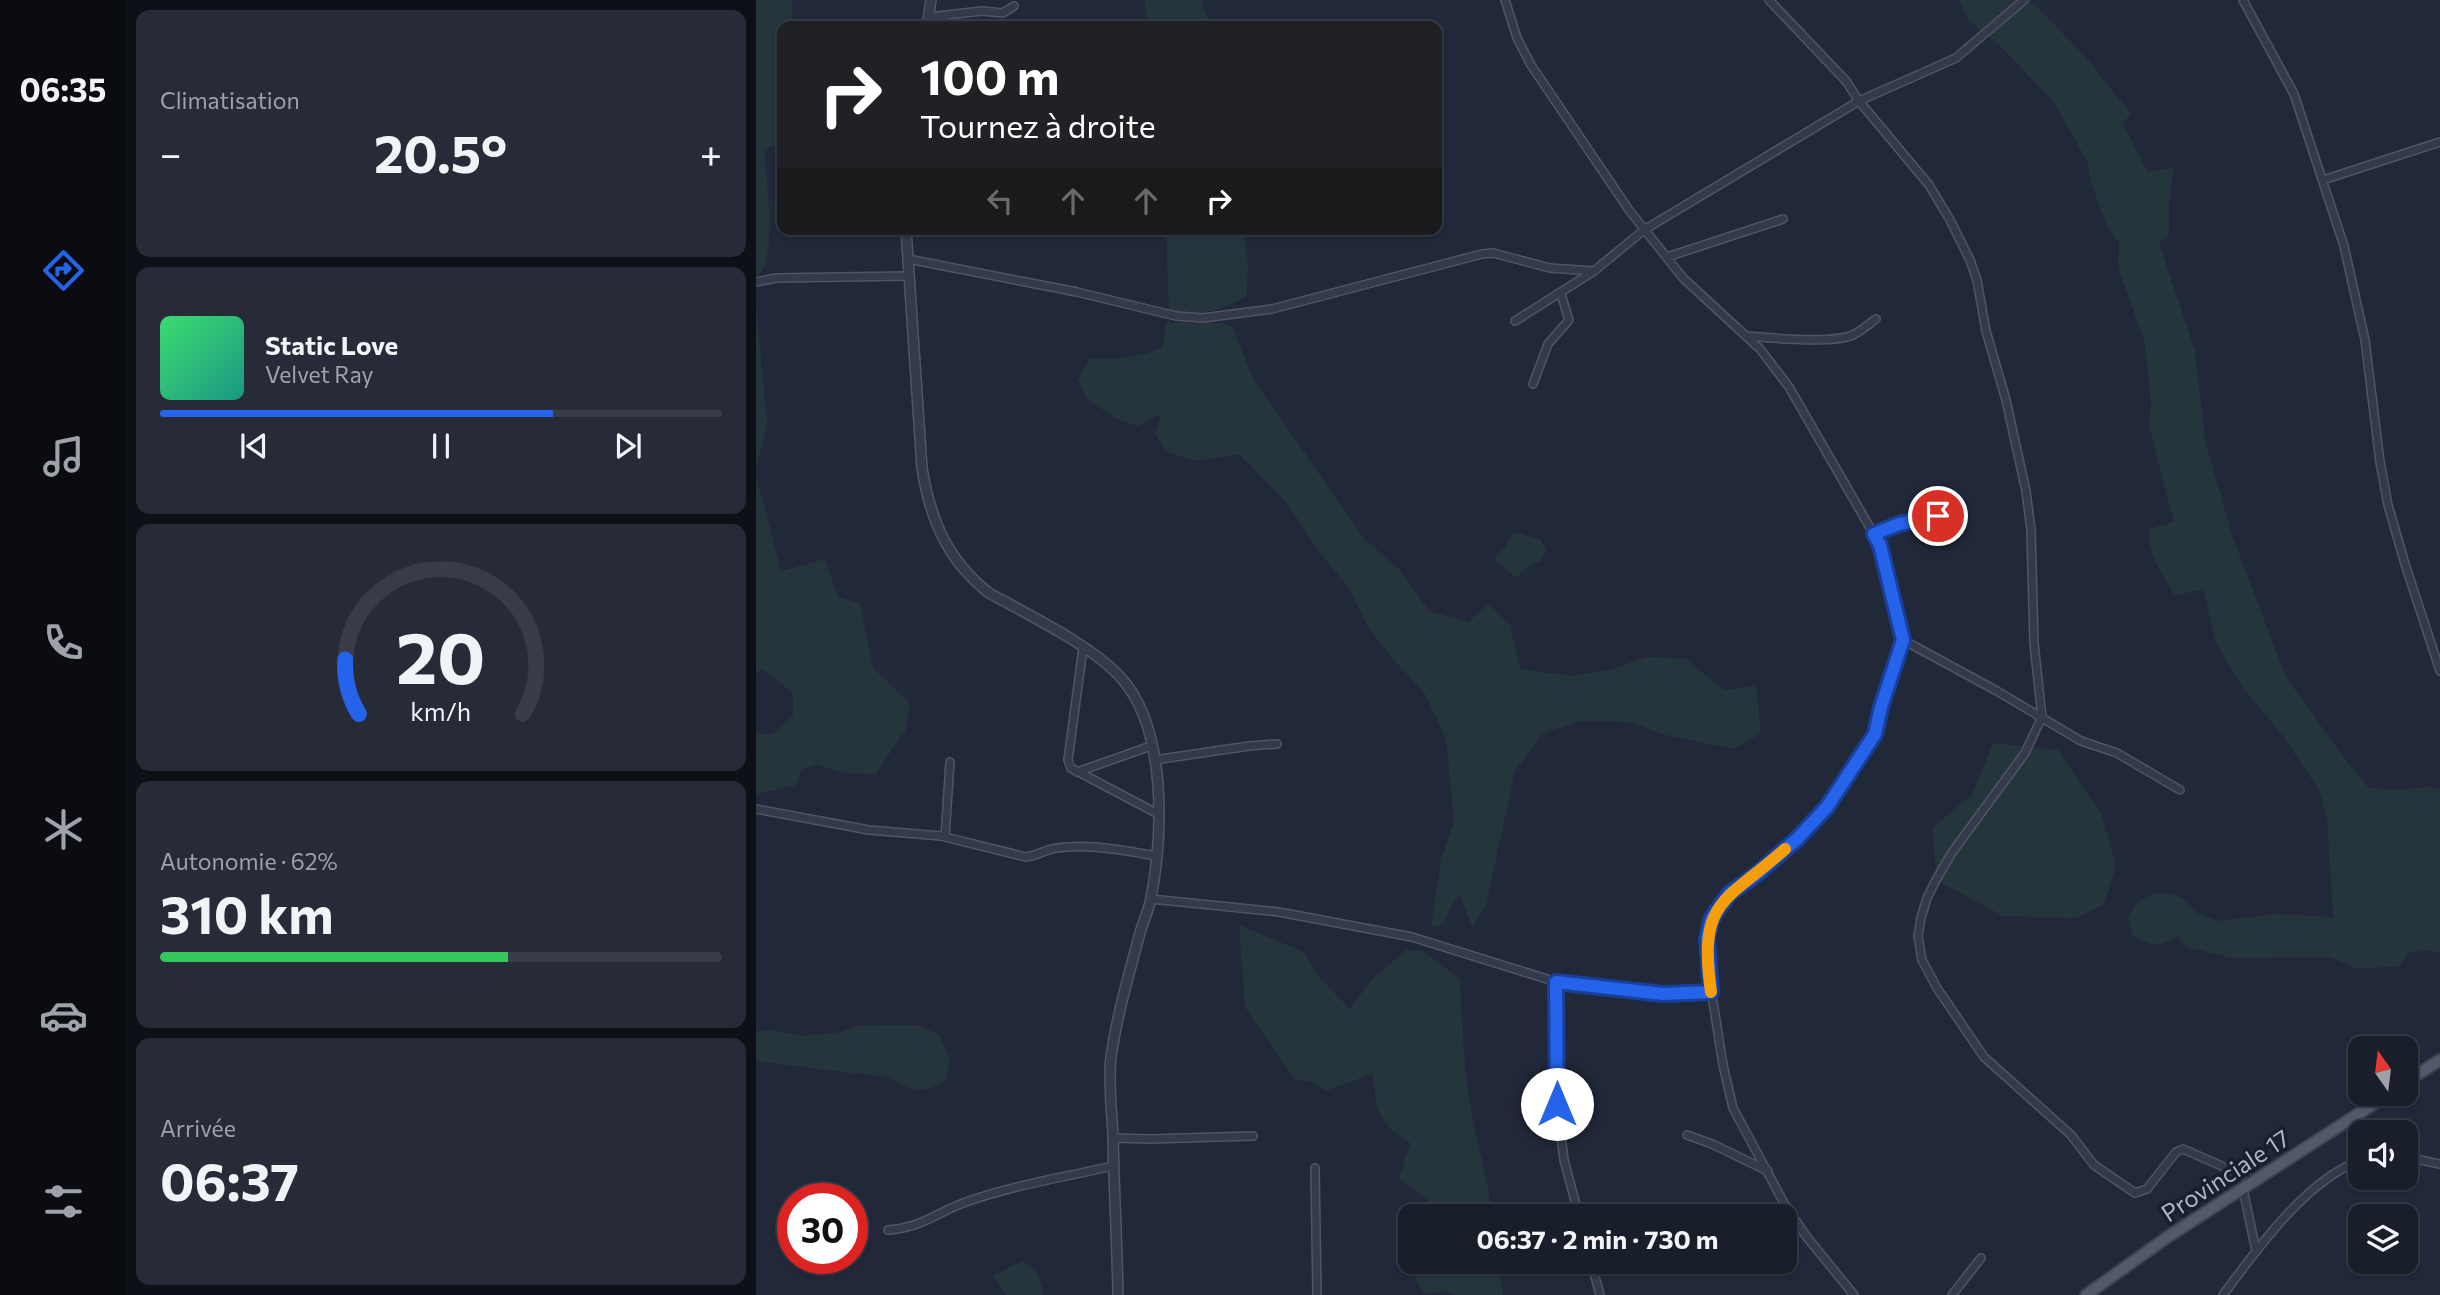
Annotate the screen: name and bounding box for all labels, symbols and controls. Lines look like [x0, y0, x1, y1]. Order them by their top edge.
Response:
text: 100 m [920, 45, 1059, 105]
icon: right [805, 49, 896, 140]
text: 06:35 [20, 69, 106, 109]
text: Climatisation [160, 86, 300, 114]
text: Tournez à droite [920, 105, 1156, 145]
text: 20.5° [374, 120, 507, 184]
text: − [160, 129, 182, 176]
text: + [700, 129, 722, 176]
icon: left [981, 182, 1019, 220]
icon: ahead [1054, 182, 1092, 220]
icon: ahead [1127, 182, 1165, 220]
icon: right [1200, 182, 1238, 220]
icon: directions [39, 246, 88, 295]
text: Static Love [265, 329, 398, 360]
text: Velvet Ray [265, 360, 373, 388]
icon: previous [235, 427, 273, 465]
icon: pause [422, 427, 460, 465]
icon: next [609, 427, 647, 465]
icon: music [39, 432, 88, 481]
pin [1908, 486, 1968, 546]
icon: arrive [1919, 497, 1957, 535]
text: 20 [396, 610, 486, 699]
icon: phone [39, 618, 88, 667]
text: km/h [411, 695, 471, 725]
icon: climate [39, 805, 88, 854]
text: Autonomie · 62% [160, 847, 338, 875]
text: 310 km [160, 881, 334, 945]
icon: car [39, 991, 88, 1040]
north arrow [2348, 1036, 2418, 1106]
map controls [2348, 1036, 2418, 1274]
position arrow [1520, 1067, 1594, 1141]
text: Arrivée [160, 1114, 236, 1142]
button: sound [2348, 1120, 2418, 1190]
street label: Provinciale 17 [2155, 1123, 2295, 1227]
text: 06:37 [160, 1148, 299, 1212]
icon: filters [39, 1177, 88, 1226]
speed limit sign: 30 [777, 1183, 868, 1274]
button: layers [2348, 1204, 2418, 1274]
text: 06:37 · 2 min · 730 m [1476, 1223, 1719, 1254]

